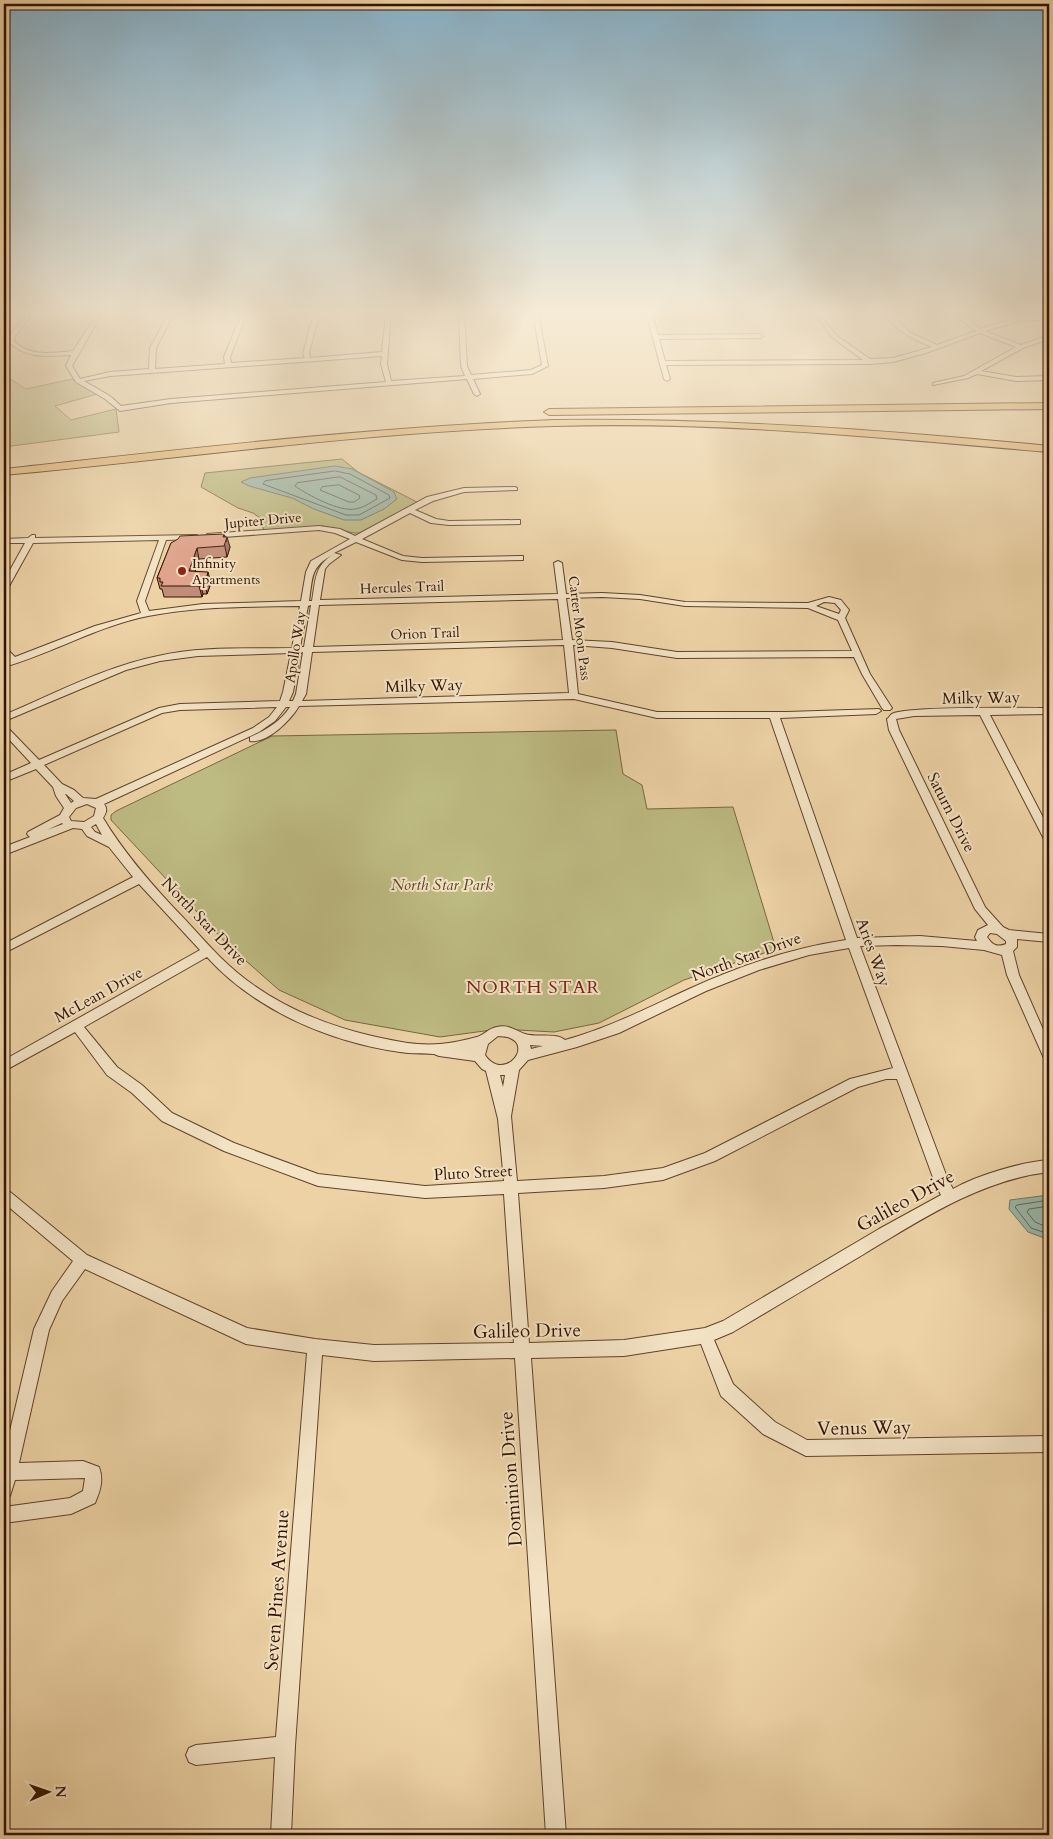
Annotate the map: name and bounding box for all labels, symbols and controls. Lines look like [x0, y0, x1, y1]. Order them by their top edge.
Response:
street label: Jupiter Drive [222, 508, 302, 534]
place label: Infinity Apartments [192, 554, 261, 589]
marker: Infinity Apartments [176, 565, 188, 577]
street label: Carter Moon Pass [564, 575, 595, 682]
street label: Hercules Trail [359, 577, 445, 598]
street label: Apollo Way [280, 609, 311, 684]
street label: Orion Trail [390, 623, 460, 644]
street label: Milky Way [385, 674, 464, 698]
street label: Milky Way [942, 686, 1021, 710]
street label: Saturn Drive [922, 769, 981, 856]
street label: North Star Drive [156, 873, 252, 971]
park label: North Star Park [391, 874, 493, 896]
street label: Aries Way [850, 915, 896, 990]
street label: North Star Drive [689, 927, 804, 987]
street label: McLean Drive [50, 961, 147, 1028]
district label: NORTH STAR [466, 975, 600, 1000]
street label: Pluto Street [433, 1160, 513, 1186]
street label: Galileo Drive [852, 1163, 959, 1238]
street label: Galileo Drive [473, 1317, 581, 1345]
street label: Dominion Drive [493, 1410, 529, 1547]
street label: Venus Way [817, 1414, 911, 1442]
street label: Seven Pines Avenue [258, 1509, 296, 1671]
north arrow [22, 1766, 72, 1816]
text: N [51, 1785, 70, 1798]

